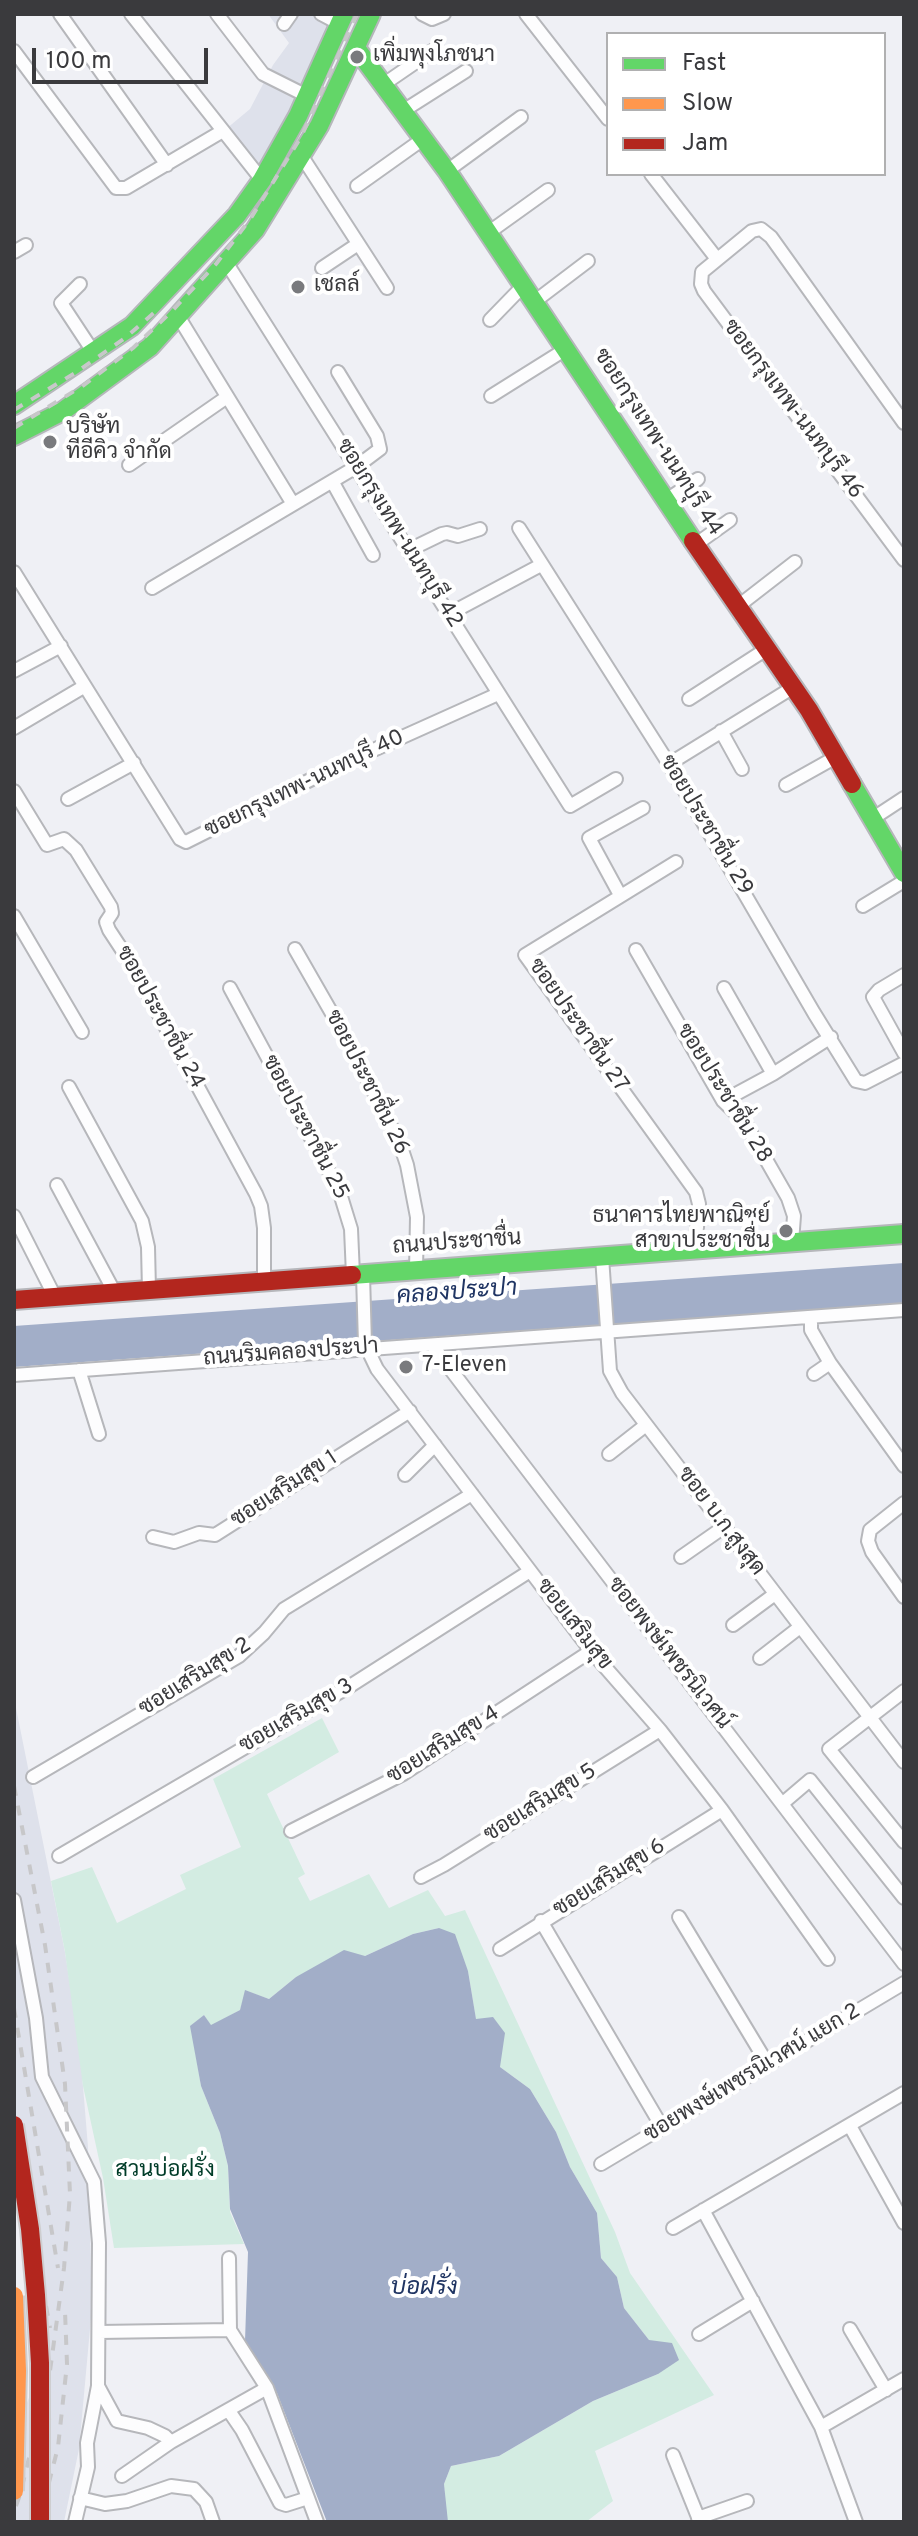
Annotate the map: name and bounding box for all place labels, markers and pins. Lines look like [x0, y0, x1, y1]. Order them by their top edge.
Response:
place label: เพิ่มพุงโภชนา [373, 44, 495, 70]
marker: เพิ่มพุงโภชนา [348, 48, 366, 66]
place label: เชลล์ [314, 274, 360, 300]
marker: เชลล์ [289, 278, 307, 296]
place label: บริษัท ทีอีคิว จำกัด [66, 416, 172, 468]
marker: บริษัท ทีอีคิว จำกัด [41, 433, 59, 451]
place label: ธนาคารไทยพาณิชย์ สาขาประชาชื่น [592, 1205, 770, 1256]
marker: ธนาคารไทยพาณิชย์ สาขาประชาชื่น [777, 1222, 795, 1240]
place label: 7-Eleven [422, 1354, 507, 1380]
marker: 7-Eleven [397, 1358, 415, 1376]

